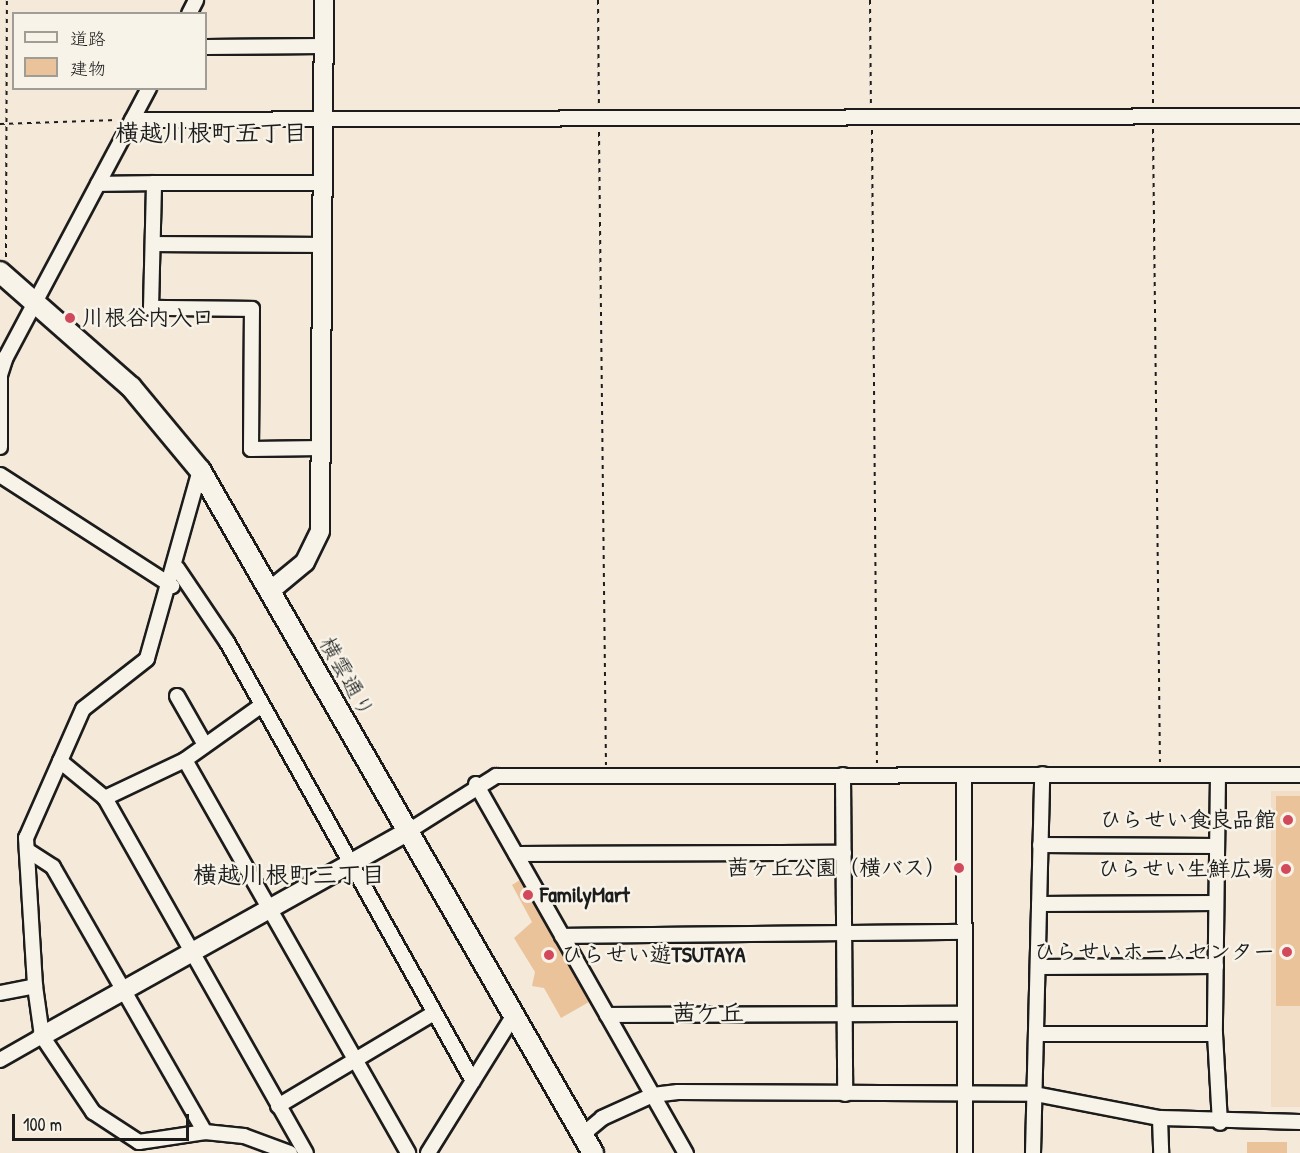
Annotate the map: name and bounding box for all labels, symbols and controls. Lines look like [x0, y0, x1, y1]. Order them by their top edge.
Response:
legend [12, 12, 207, 90]
text: 道路 [70, 26, 106, 51]
text: 建物 [70, 56, 106, 81]
district label: 横越川根町五丁目 [115, 119, 307, 147]
place label: 川根谷内入口 [82, 305, 214, 331]
marker: 川根谷内入口 [63, 311, 77, 325]
street label: 横雲通り [314, 632, 380, 722]
place label: ひらせい食良品館 [1100, 807, 1276, 833]
marker: ひらせい食良品館 [1281, 813, 1295, 827]
place label: 茜ヶ丘公園（横バス） [727, 855, 947, 881]
place label: ひらせい生鮮広場 [1098, 856, 1274, 882]
district label: 横越川根町三丁目 [193, 861, 385, 889]
marker: 茜ヶ丘公園（横バス） [952, 861, 966, 875]
marker: ひらせい生鮮広場 [1279, 862, 1293, 876]
place label: FamilyMart [540, 882, 630, 908]
marker: FamilyMart [521, 888, 535, 902]
place label: ひらせいホームセンター [1033, 939, 1275, 965]
place label: ひらせい遊TSUTAYA [561, 942, 745, 968]
marker: ひらせいホームセンター [1280, 945, 1294, 959]
marker: ひらせい遊TSUTAYA [542, 948, 556, 962]
district label: 茜ケ丘 [672, 999, 744, 1027]
scale bar [15, 1102, 192, 1140]
text: 100 m [23, 1112, 62, 1137]

